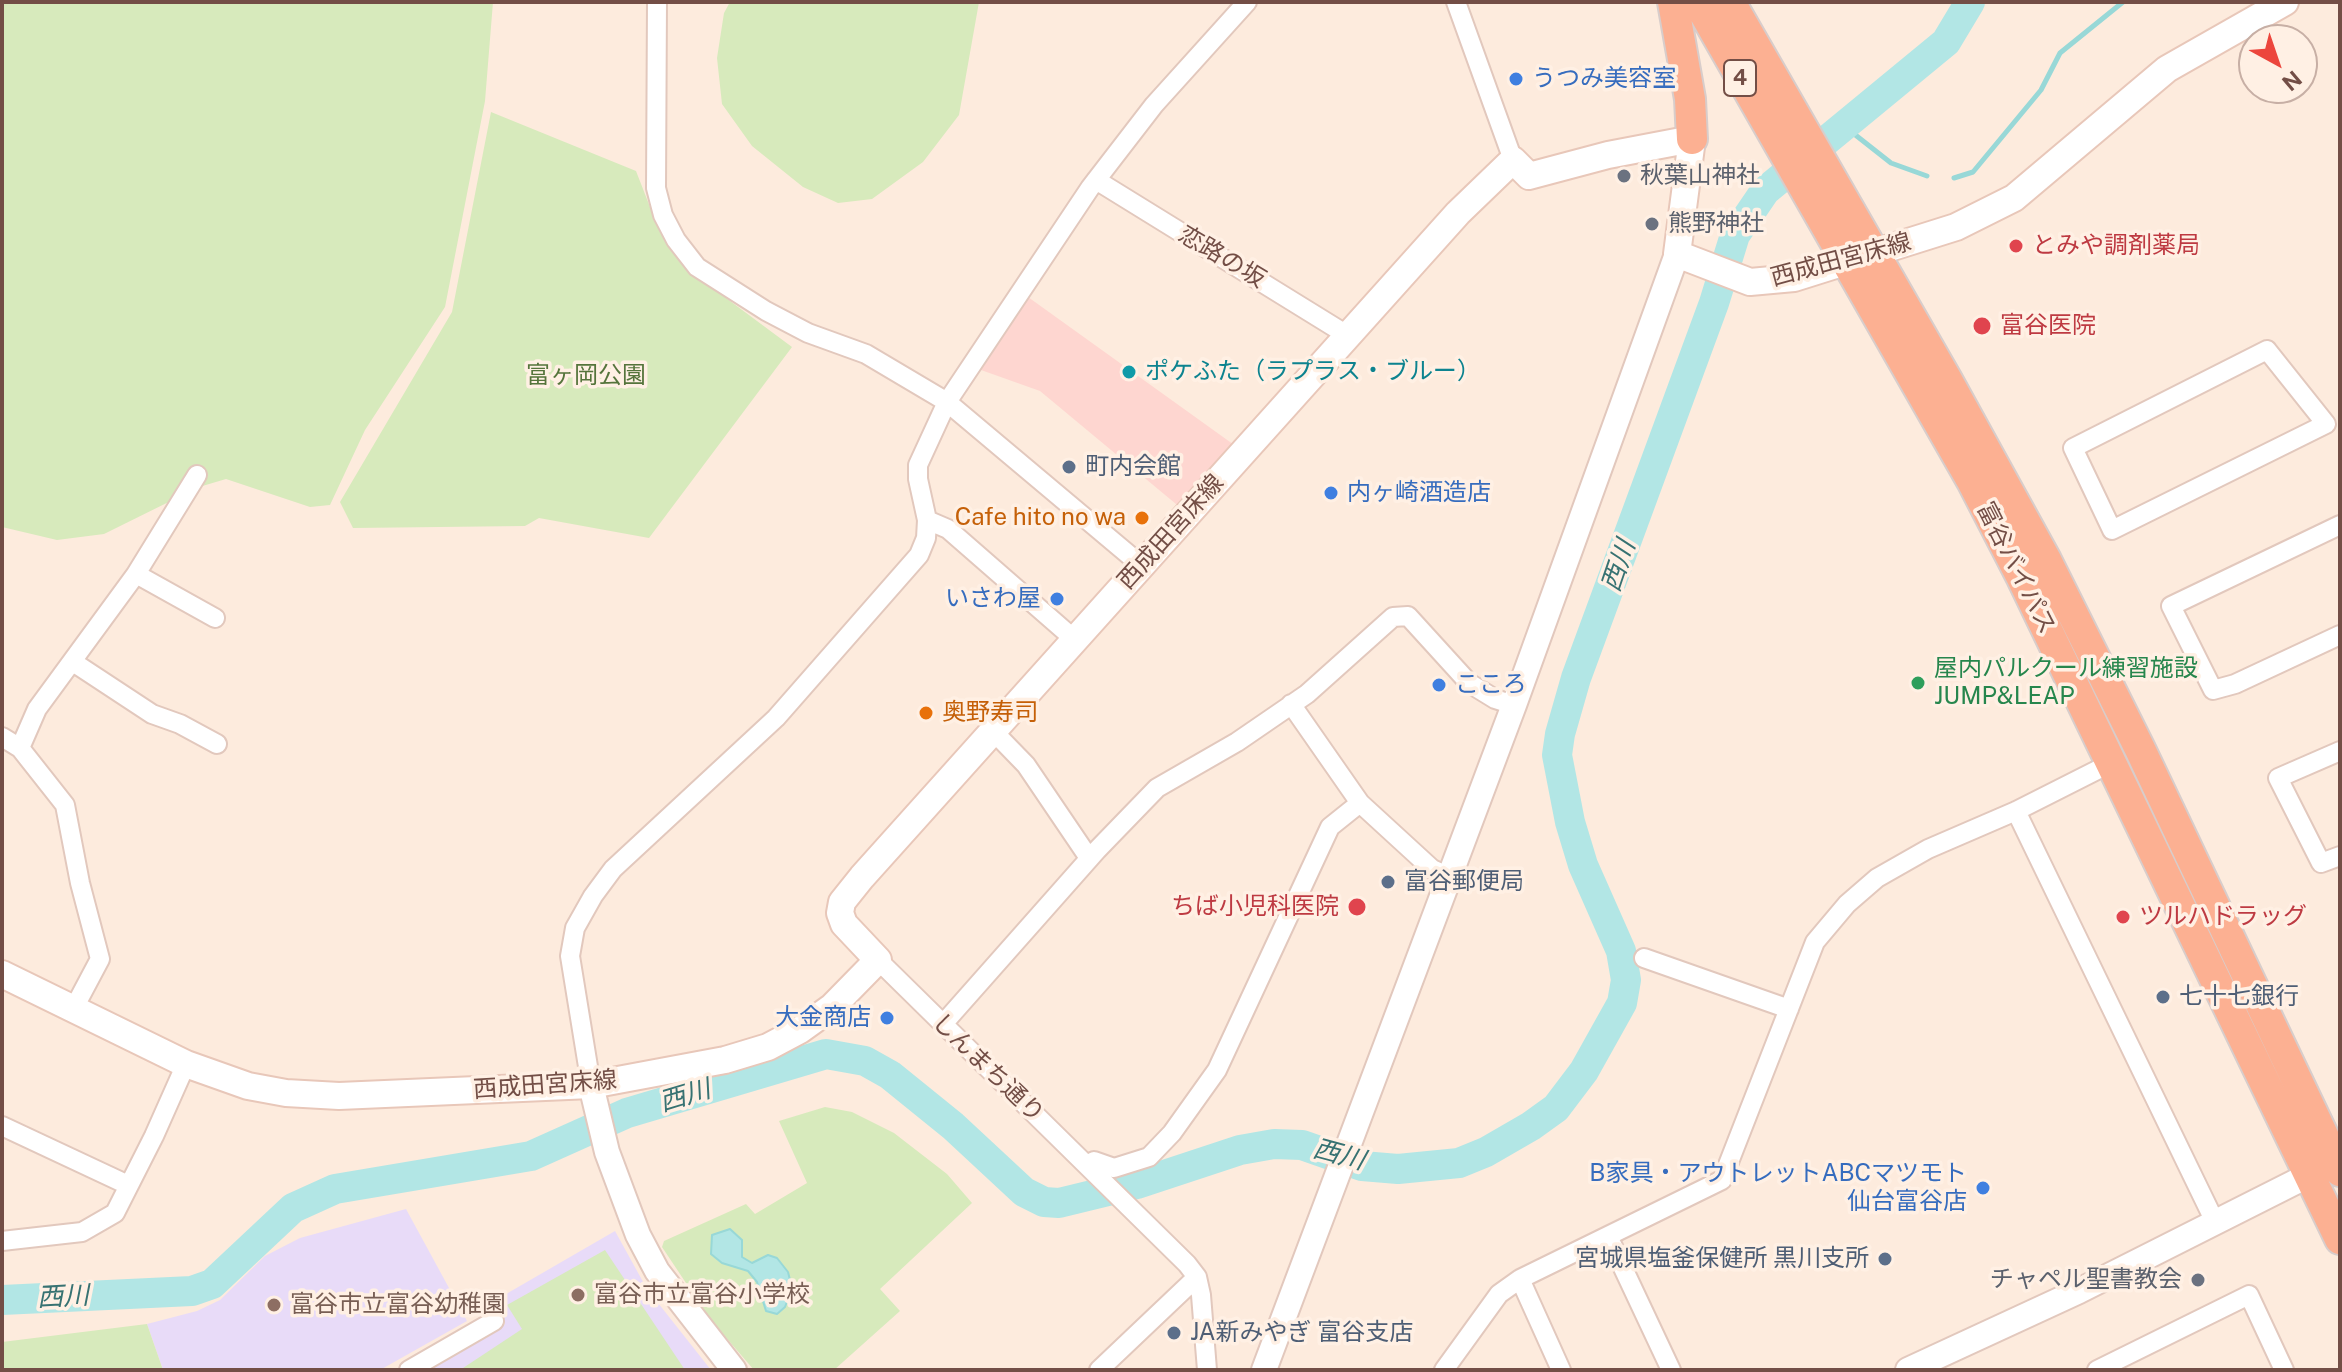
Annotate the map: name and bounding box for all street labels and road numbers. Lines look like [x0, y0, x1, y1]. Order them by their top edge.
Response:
road number: 4 [1724, 60, 1756, 96]
street label: 恋路の坂 [1173, 220, 1271, 294]
street label: 西成田宮床線 [1768, 227, 1914, 293]
street label: 西成田宮床線 [1112, 469, 1230, 595]
street label: 富谷バイパス [1970, 497, 2062, 639]
street label: しんまち通り [926, 1008, 1050, 1128]
street label: 西成田宮床線 [472, 1066, 618, 1104]

